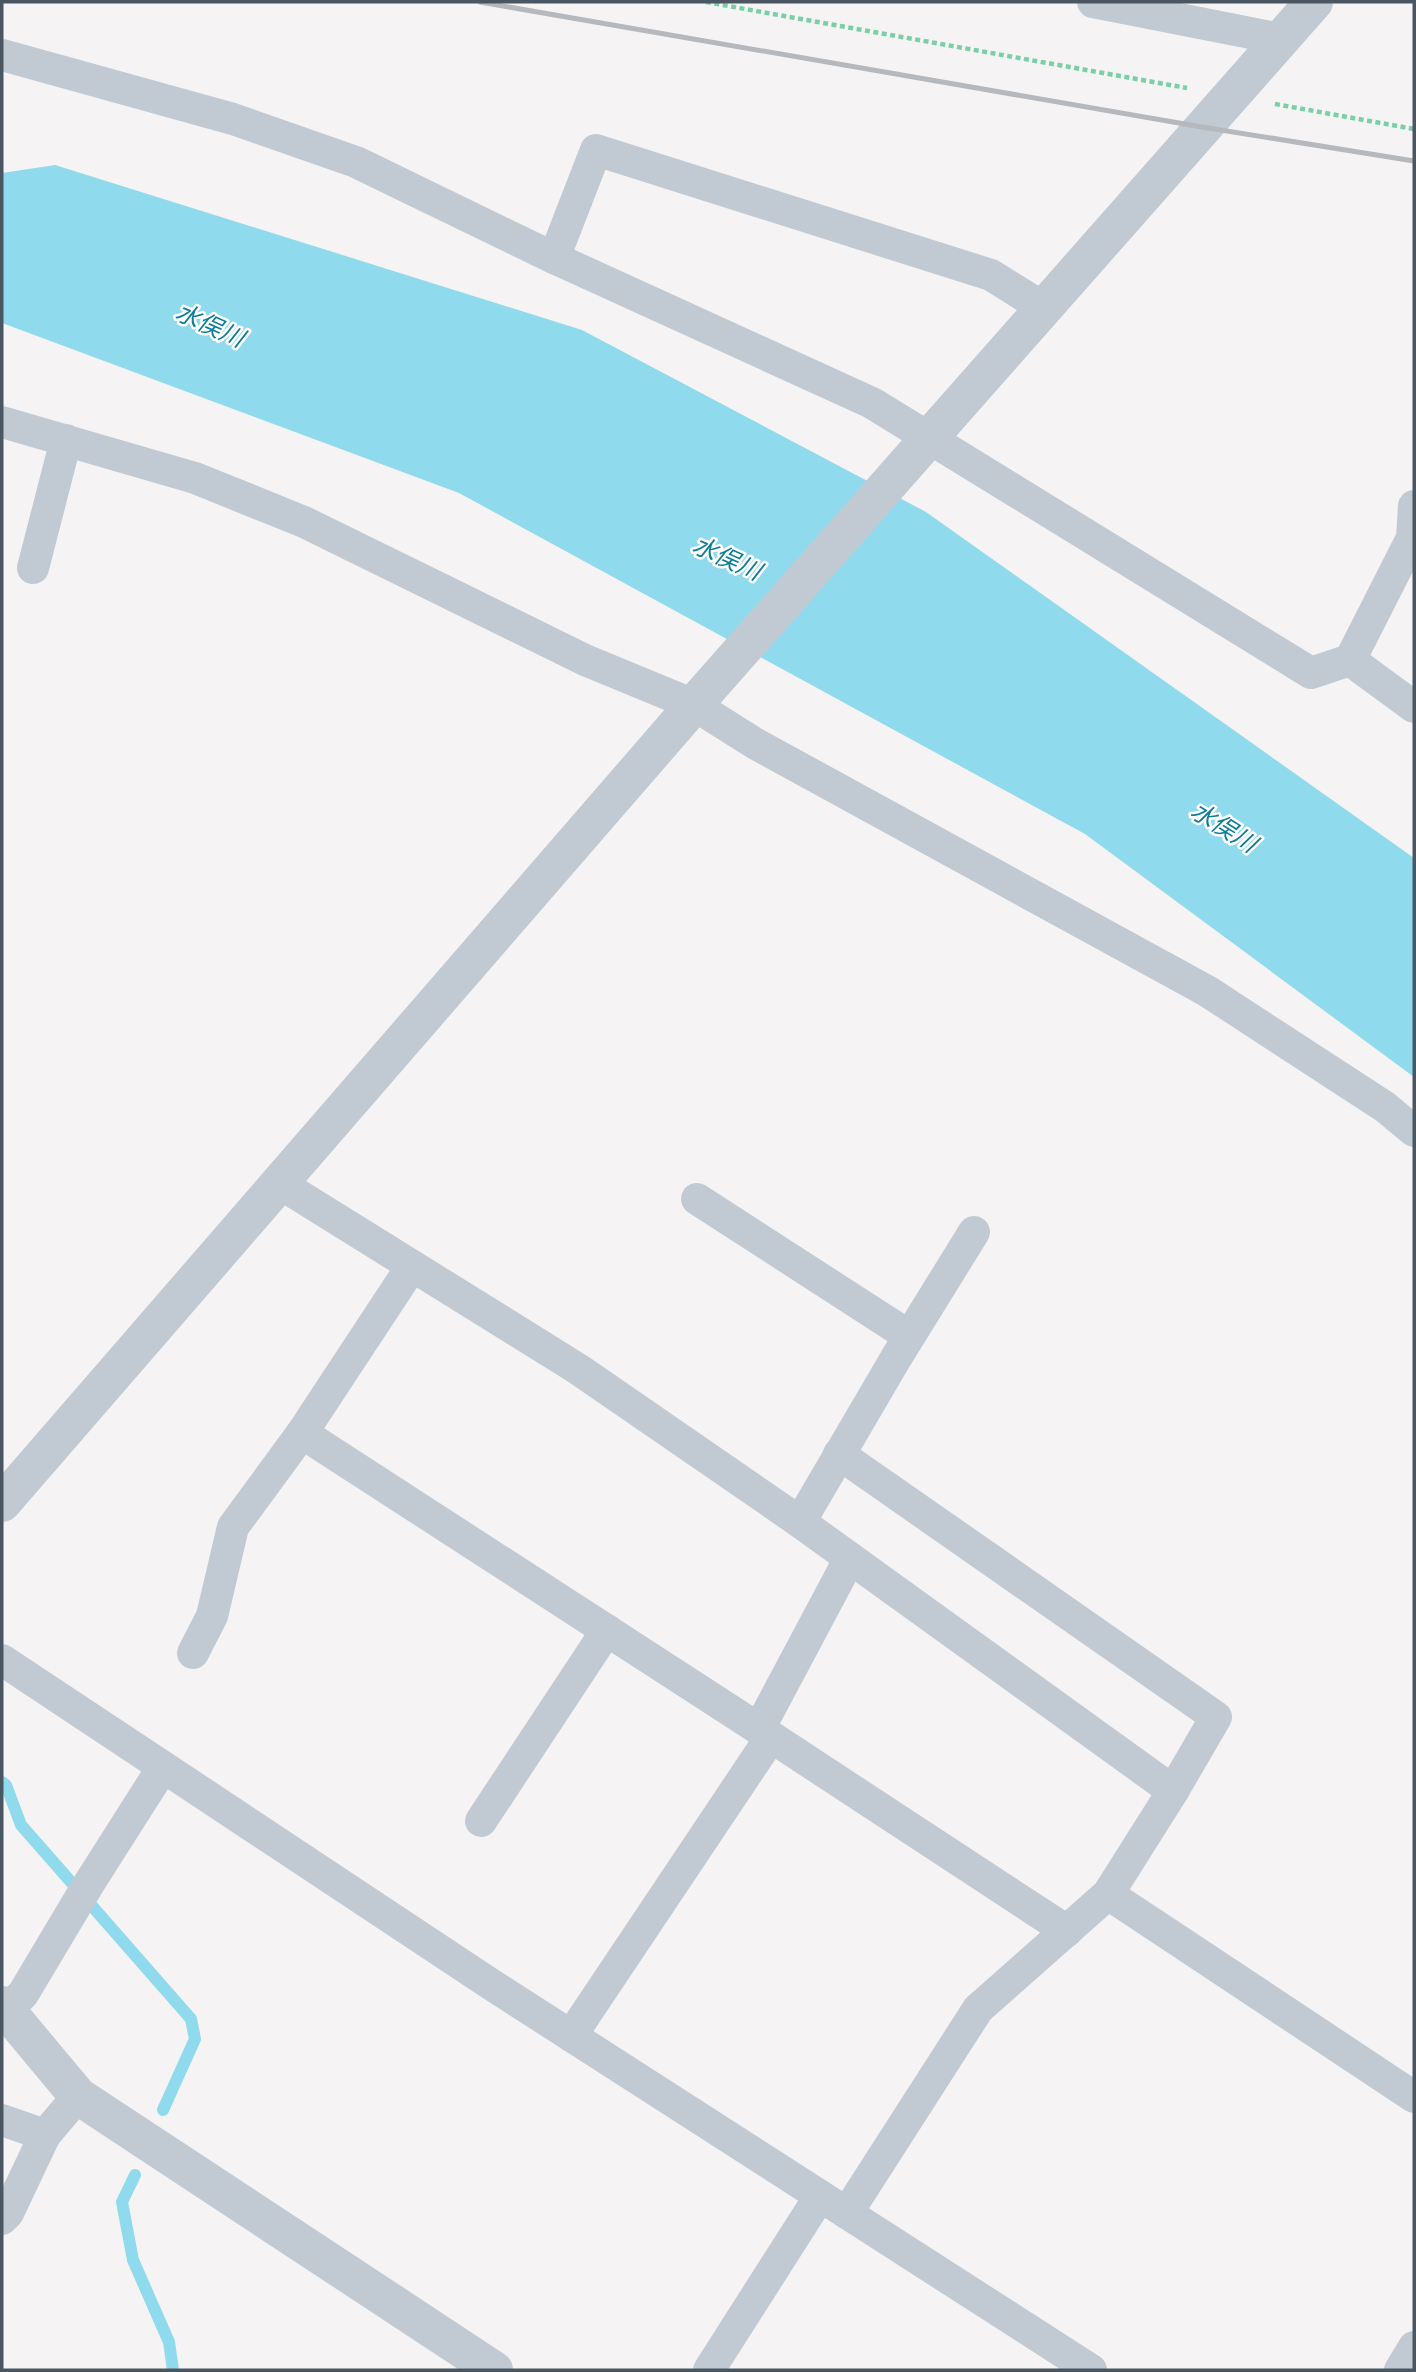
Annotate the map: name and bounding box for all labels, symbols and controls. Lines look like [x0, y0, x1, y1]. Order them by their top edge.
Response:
water label: 水俣川 [172, 298, 251, 353]
water label: 水俣川 [689, 531, 768, 586]
water label: 水俣川 [1186, 796, 1264, 859]

